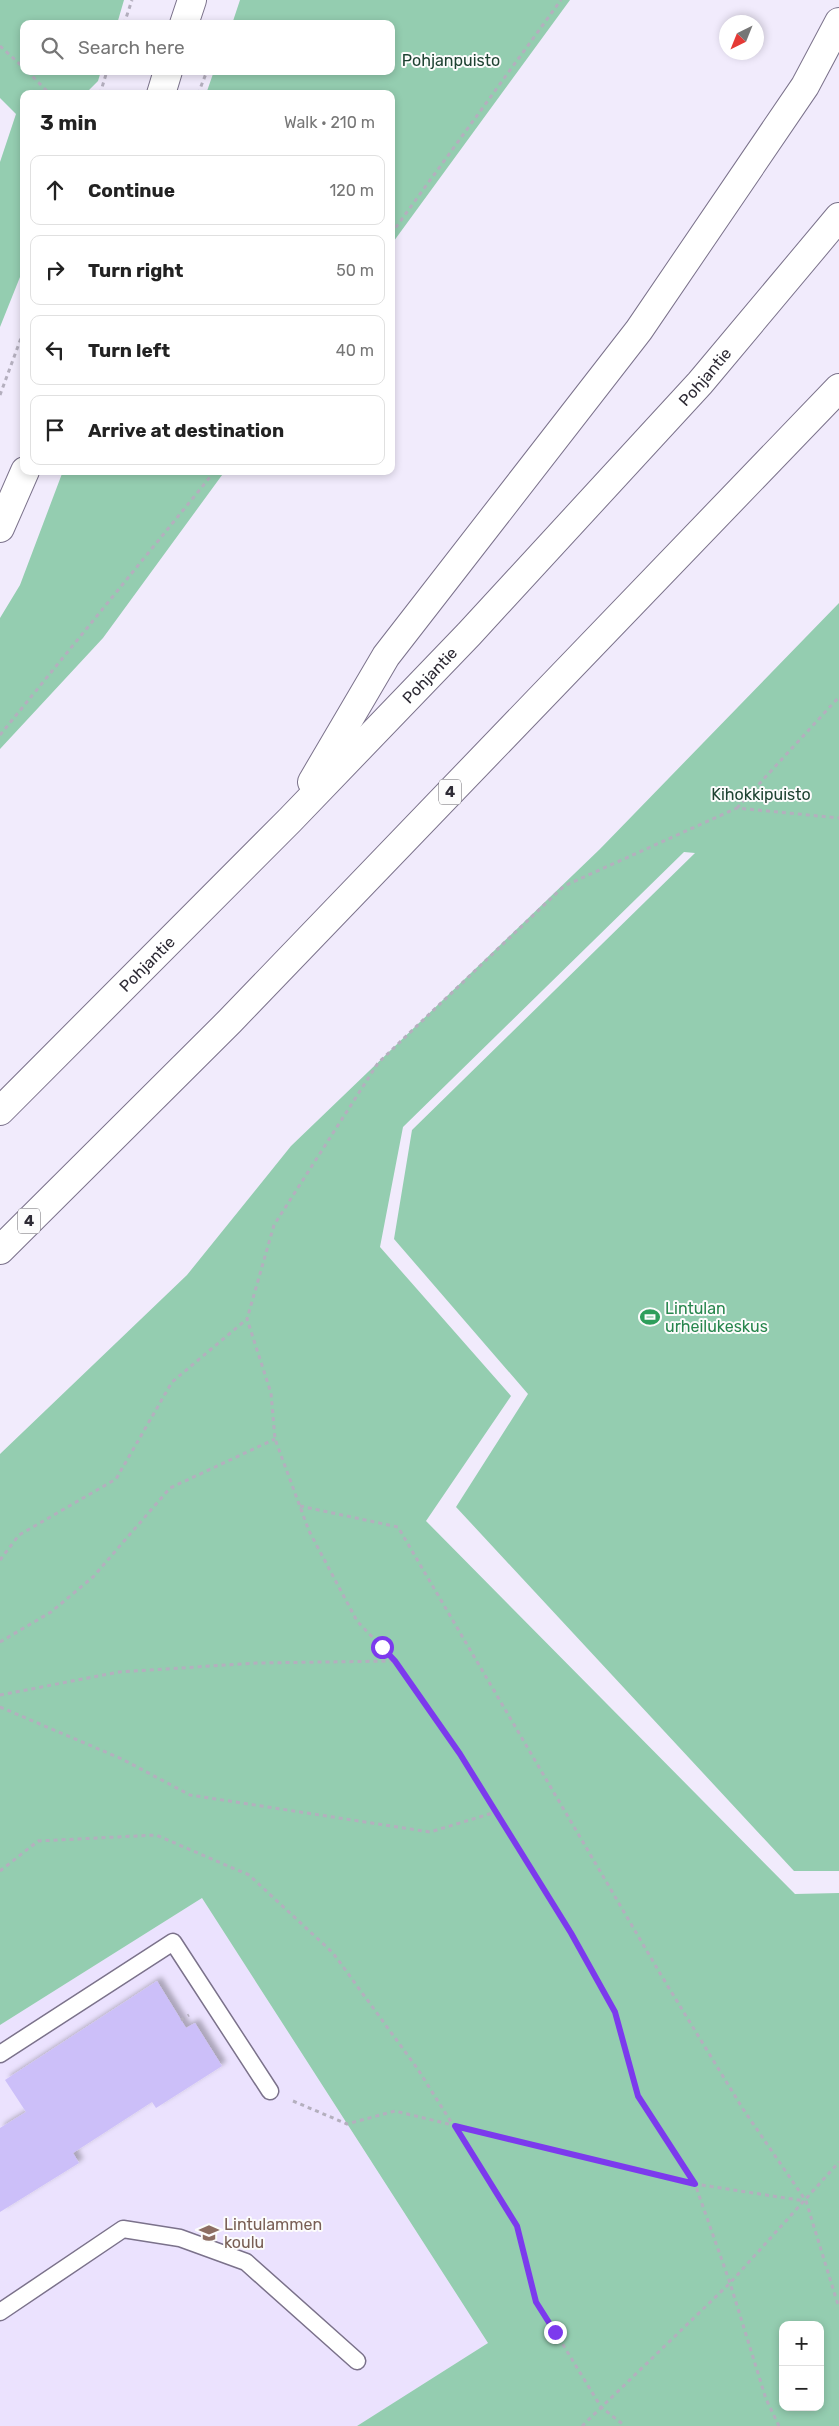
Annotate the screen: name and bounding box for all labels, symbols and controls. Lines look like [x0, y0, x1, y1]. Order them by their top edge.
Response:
north arrow [719, 15, 764, 60]
search box [20, 20, 395, 75]
icon: search [38, 34, 66, 62]
text: Search here [78, 36, 185, 59]
park label: Pohjanpuisto [402, 51, 500, 70]
text: 3 min [40, 110, 97, 135]
text: Walk · 210 m [284, 113, 375, 132]
icon: ahead [41, 176, 69, 204]
text: Continue [88, 179, 175, 202]
text: 120 m [329, 181, 374, 200]
icon: right [41, 256, 69, 284]
text: Turn right [88, 259, 183, 282]
text: 50 m [336, 261, 374, 280]
icon: left [41, 336, 69, 364]
text: Turn left [88, 339, 170, 362]
text: 40 m [336, 341, 374, 360]
street label: Pohjantie [674, 344, 735, 410]
icon: arrive [41, 416, 69, 444]
text: Arrive at destination [88, 419, 284, 442]
street label: Pohjantie [398, 643, 461, 707]
road number: 4 [439, 780, 461, 804]
park label: Kihokkipuisto [711, 785, 811, 804]
street label: Pohjantie [115, 932, 179, 995]
road number: 4 [18, 1208, 40, 1234]
place label: Lintulan urheilukeskus [665, 1299, 768, 1336]
sports icon: Lintulan urheilukeskus [639, 1306, 661, 1328]
route start [371, 1636, 394, 1659]
place label: Lintulammen koulu [224, 2215, 322, 2252]
school or university icon: Lintulammen koulu [198, 2222, 220, 2244]
route end [544, 2321, 567, 2344]
map controls [779, 2321, 824, 2411]
button: + [779, 2321, 824, 2366]
button: − [779, 2366, 824, 2411]

